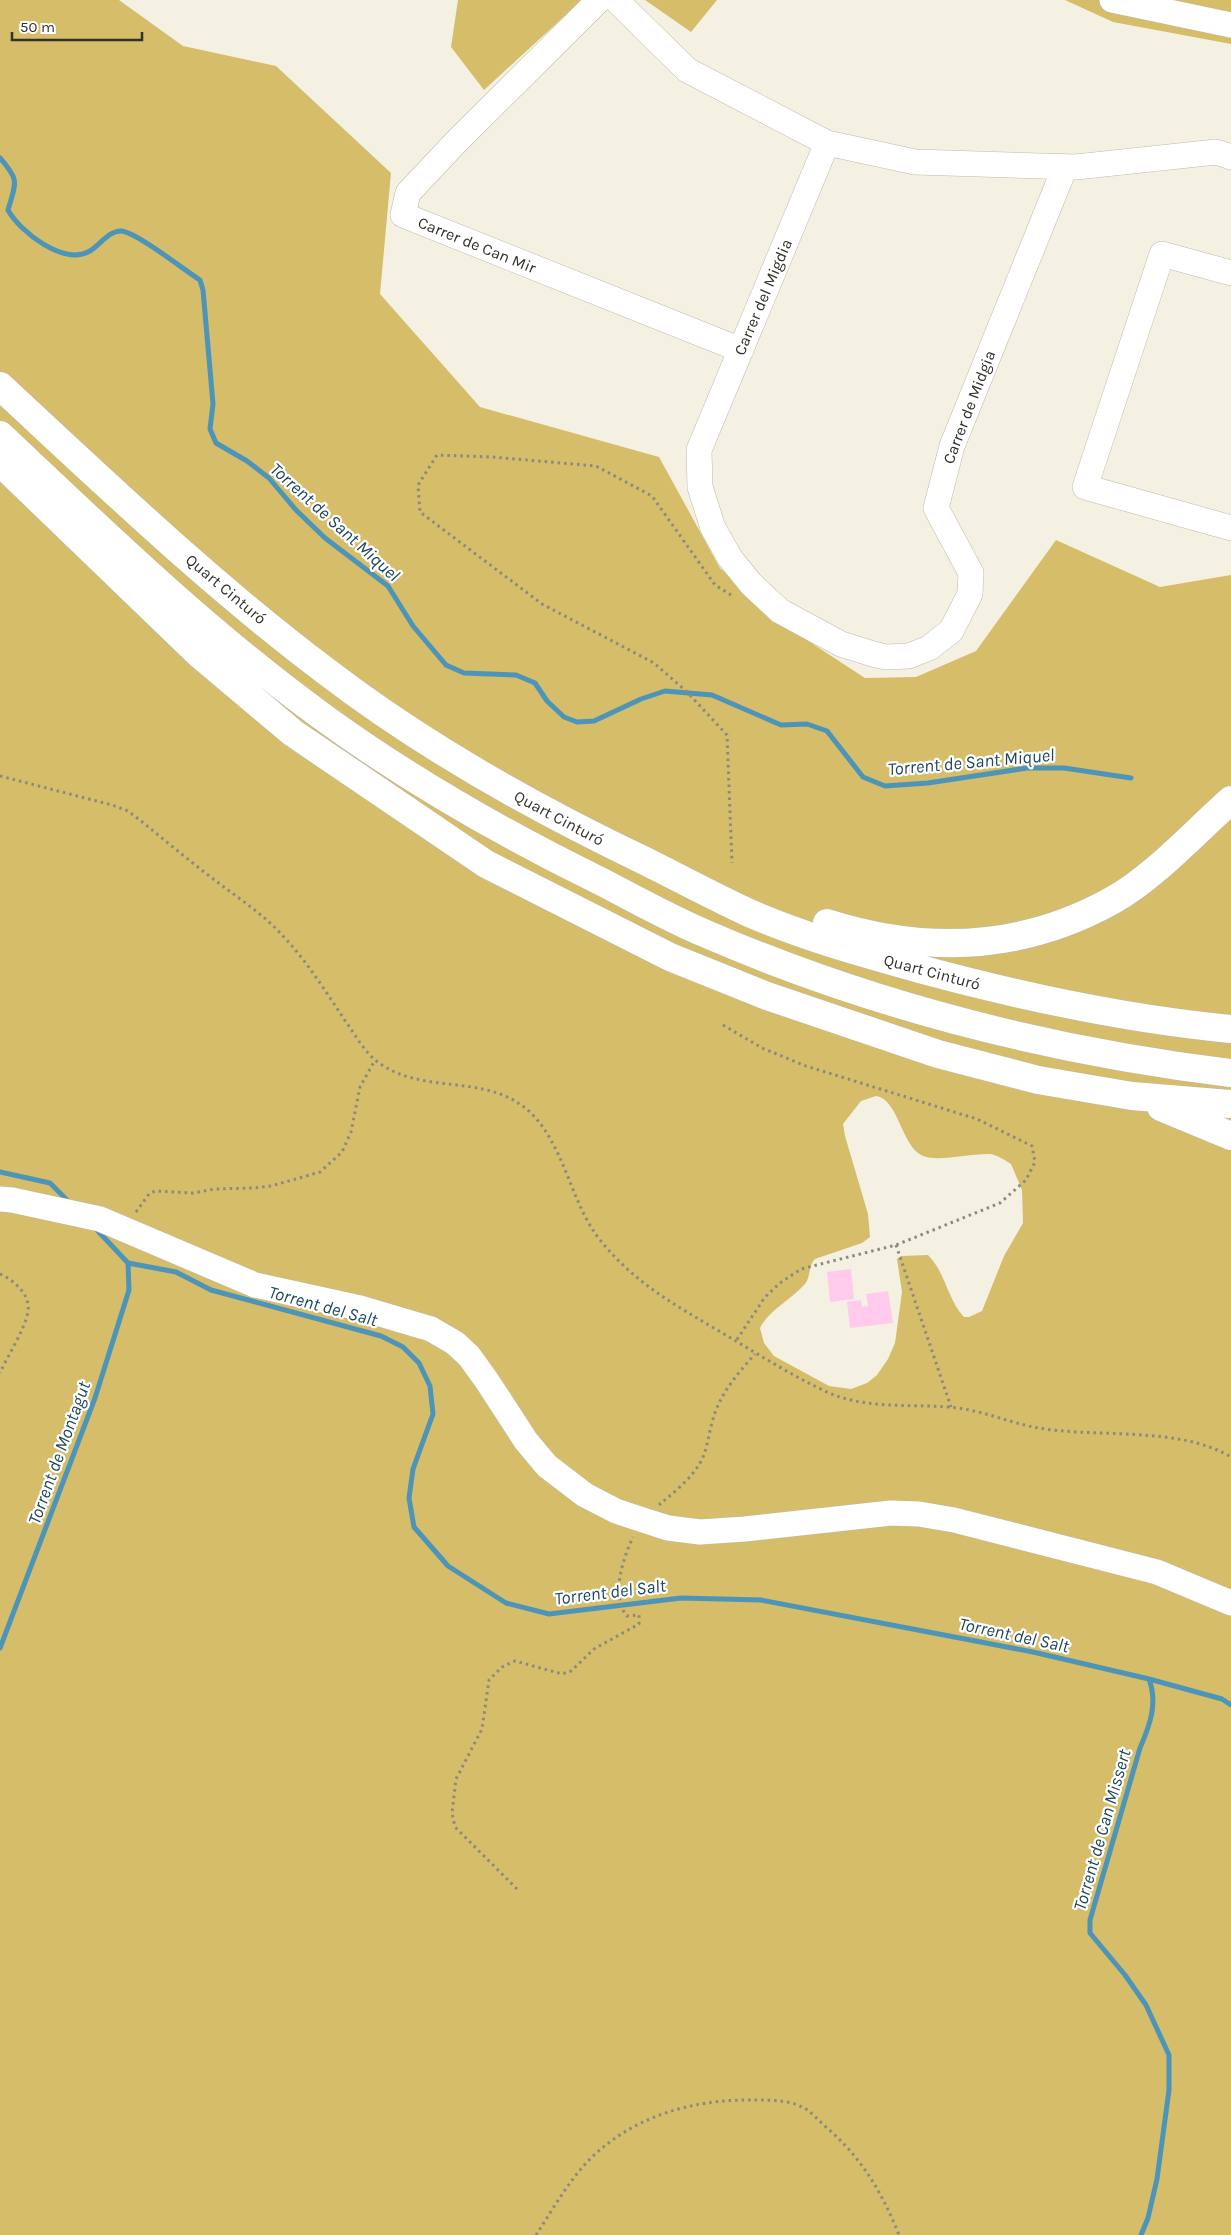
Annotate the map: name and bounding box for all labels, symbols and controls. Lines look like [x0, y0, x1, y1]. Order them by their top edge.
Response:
scale bar [12, 10, 142, 42]
text: 50 m [20, 18, 55, 36]
street label: Carrer de Can Mir [415, 213, 539, 277]
street label: Carrer del Migdia [730, 236, 796, 358]
street label: Carrer de Midgia [939, 348, 999, 466]
water label: Torrent de Sant Miquel [266, 458, 405, 586]
street label: Quart Cinturó [182, 550, 270, 628]
water label: Torrent de Sant Miquel [887, 744, 1056, 780]
street label: Quart Cinturó [511, 786, 607, 850]
street label: Quart Cinturó [882, 950, 982, 994]
water label: Torrent del Salt [266, 1281, 381, 1331]
water label: Torrent de Montagut [23, 1378, 95, 1527]
water label: Torrent del Salt [553, 1574, 668, 1610]
water label: Torrent del Salt [957, 1613, 1072, 1658]
water label: Torrent de Can Missert [1068, 1746, 1136, 1913]

